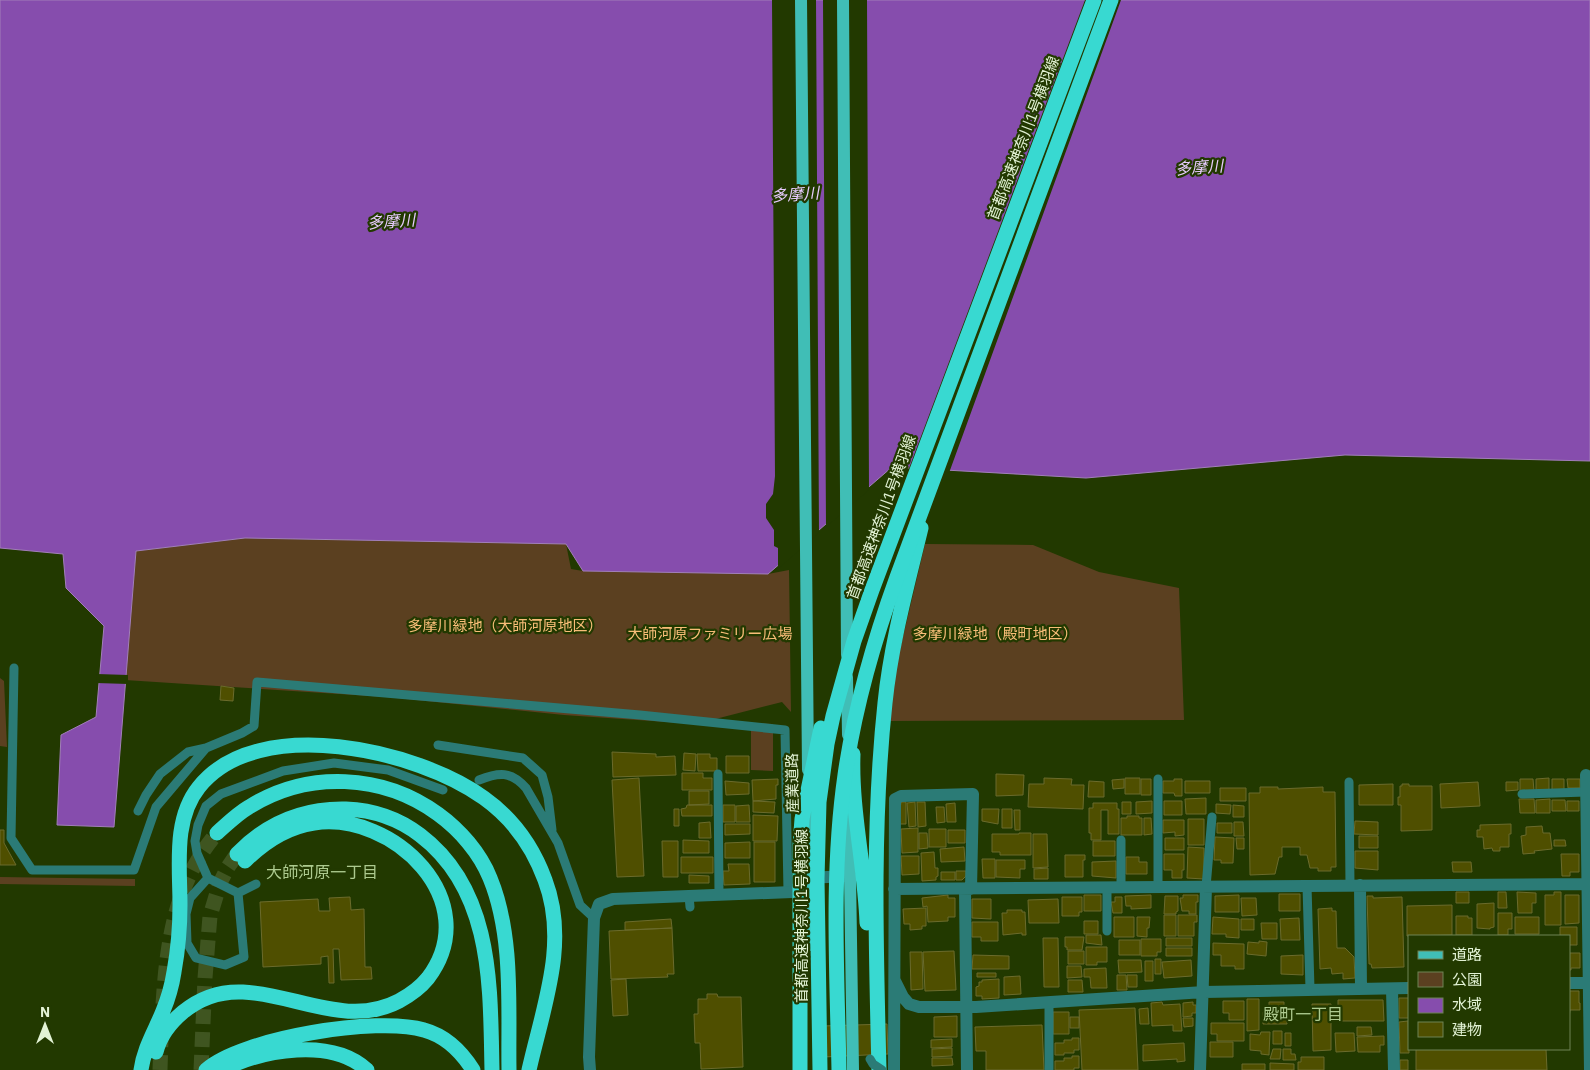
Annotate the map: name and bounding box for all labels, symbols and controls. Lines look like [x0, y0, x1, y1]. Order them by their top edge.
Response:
street label: 首都高速神奈川1号横羽線 [983, 53, 1063, 223]
water label: 多摩川 [1174, 155, 1226, 179]
water label: 多摩川 [770, 182, 822, 206]
water label: 多摩川 [366, 209, 418, 233]
street label: 首都高速神奈川1号横羽線 [842, 432, 920, 602]
park label: 多摩川緑地（大師河原地区） [407, 616, 603, 635]
park label: 大師河原ファミリー広場 [627, 624, 793, 643]
park label: 多摩川緑地（殿町地区） [912, 624, 1078, 643]
street label: 産業道路 [782, 753, 802, 813]
street label: 首都高速神奈川1号横羽線 [792, 829, 811, 1003]
district label: 大師河原一丁目 [266, 862, 378, 882]
legend [1408, 935, 1570, 1050]
text: 道路 [1452, 945, 1482, 964]
text: 公園 [1452, 970, 1482, 989]
text: 水域 [1452, 995, 1482, 1014]
north arrow [20, 1000, 70, 1050]
text: N [40, 1003, 50, 1021]
district label: 殿町一丁目 [1263, 1004, 1343, 1024]
text: 建物 [1452, 1020, 1482, 1039]

